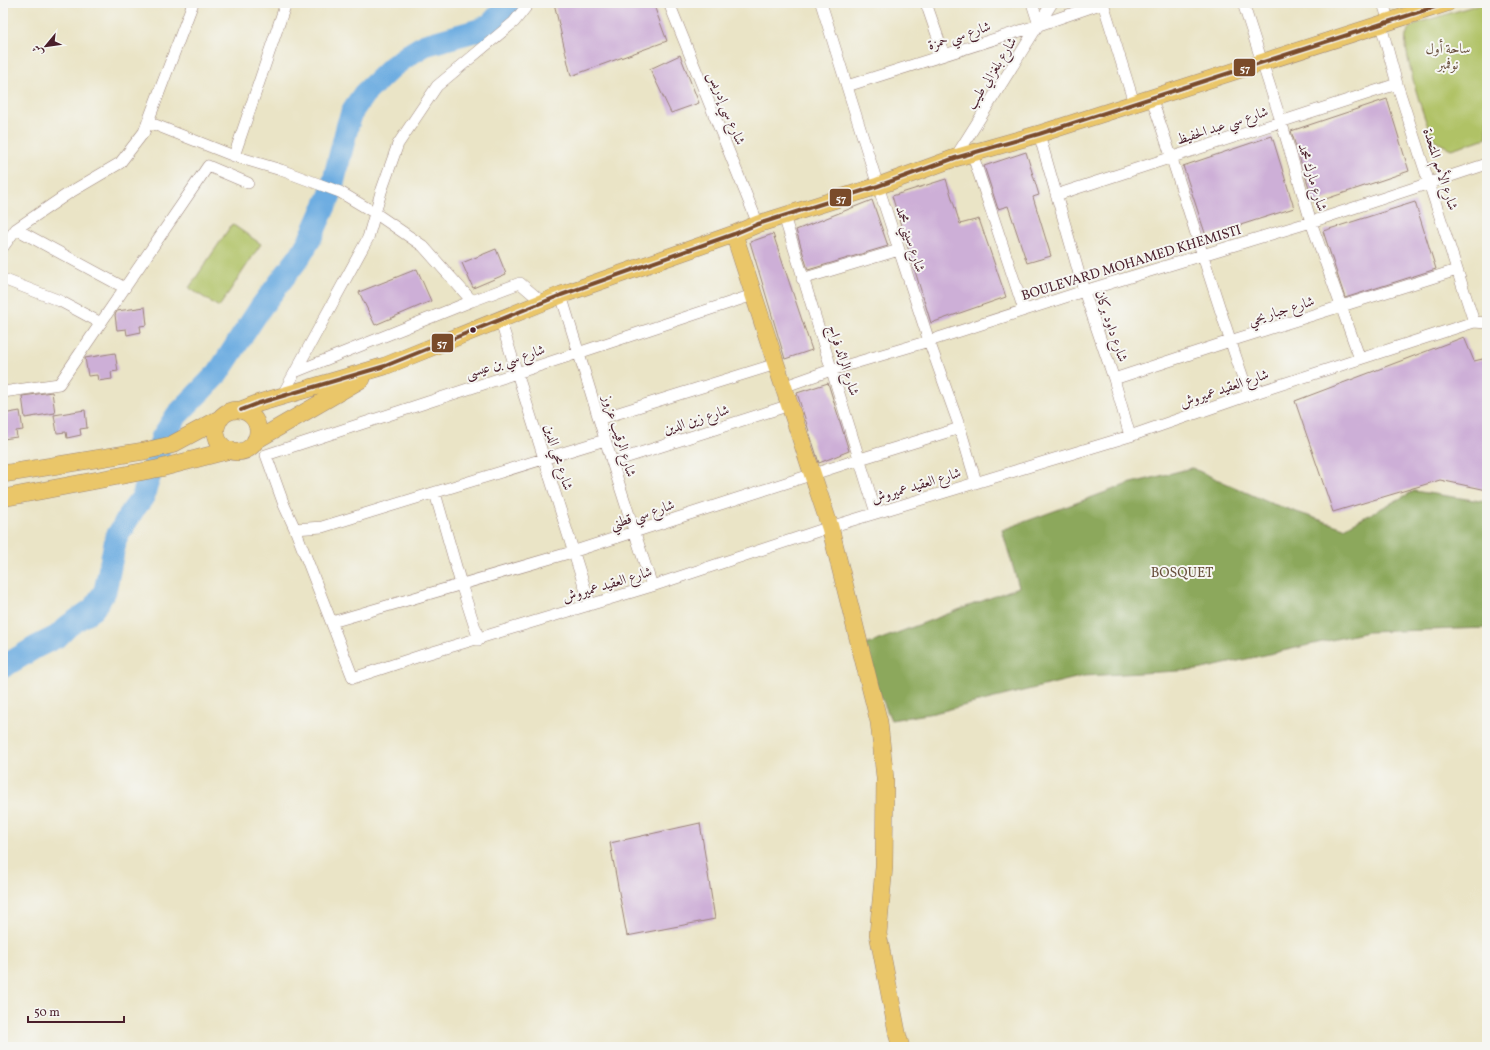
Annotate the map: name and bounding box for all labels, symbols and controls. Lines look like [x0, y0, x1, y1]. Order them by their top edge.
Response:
street label: شارع سي حمزة [926, 17, 994, 58]
north arrow [26, 26, 66, 66]
street label: شارع بلغزالي طيب [962, 34, 1023, 114]
park label: ساحة أول نوفمبر [1425, 38, 1471, 75]
text: ش [29, 42, 48, 59]
line badge: 57 [1233, 58, 1256, 77]
text: 57 [1240, 62, 1250, 77]
street label: شارع سي إدريس [699, 69, 749, 149]
street label: شارع سي عبد الحفيظ [1174, 103, 1272, 153]
street label: شارع الأمم المتحدة [1414, 125, 1464, 214]
street label: شارع مارك محمد [1291, 141, 1331, 214]
line badge: 57 [829, 188, 852, 207]
text: 57 [836, 192, 846, 207]
street label: شارع سيني محمد [888, 204, 929, 276]
street label: BOULEVARD MOHAMED KHEMISTI [1019, 221, 1244, 306]
street label: شارع داود بركان [1089, 288, 1132, 365]
street label: شارع جبار يحي [1246, 292, 1318, 332]
street label: شارع الرائد فراج [820, 323, 863, 399]
unlabelled marker [468, 325, 478, 335]
line badge: 57 [431, 333, 454, 353]
text: 57 [437, 337, 447, 352]
street label: شارع سي بن عيسى [463, 341, 549, 387]
street label: شارع العقيد عميروش [1177, 365, 1272, 414]
street label: شارع الرقيب عزوز [596, 391, 640, 480]
street label: شارع زين الدين [661, 401, 732, 441]
street label: شارع محي الدين [537, 422, 577, 494]
street label: شارع العقيد عميروش [869, 464, 964, 510]
street label: شارع سي قطني [608, 496, 678, 538]
street label: شارع العقيد عميروش [560, 563, 655, 609]
park label: BOSQUET [1151, 564, 1213, 583]
scale bar [28, 998, 124, 1024]
text: 50 m [34, 1005, 60, 1021]

